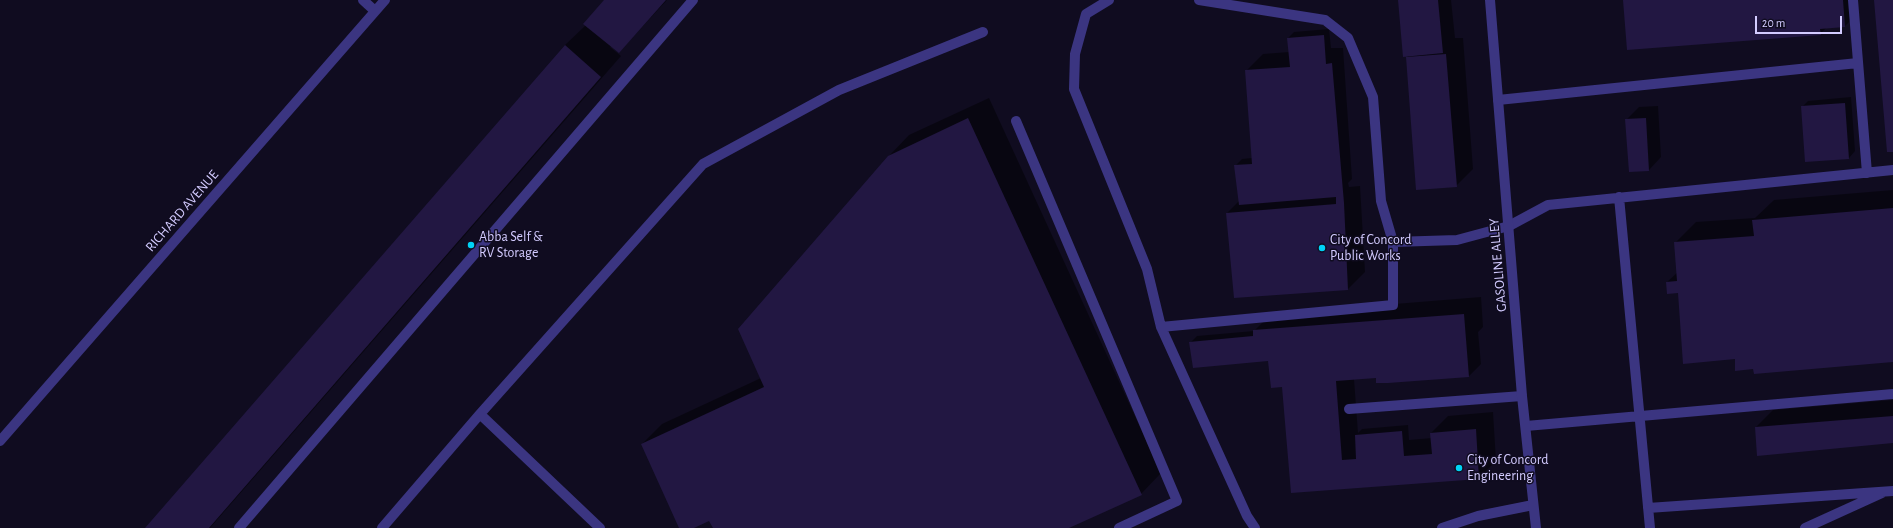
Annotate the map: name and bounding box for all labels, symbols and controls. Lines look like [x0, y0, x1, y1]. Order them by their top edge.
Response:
scale bar [1757, 8, 1844, 34]
text: 20 m [1762, 17, 1785, 29]
street label: RICHARD AVENUE [142, 167, 222, 255]
street label: GASOLINE ALLEY [1486, 217, 1510, 313]
place label: Abba Self & RV Storage [479, 229, 543, 262]
place label: City of Concord Public Works [1330, 232, 1411, 264]
marker: Abba Self & RV Storage [466, 240, 476, 250]
marker: City of Concord Public Works [1317, 243, 1327, 253]
place label: City of Concord Engineering [1467, 452, 1548, 484]
marker: City of Concord Engineering [1454, 463, 1464, 473]

